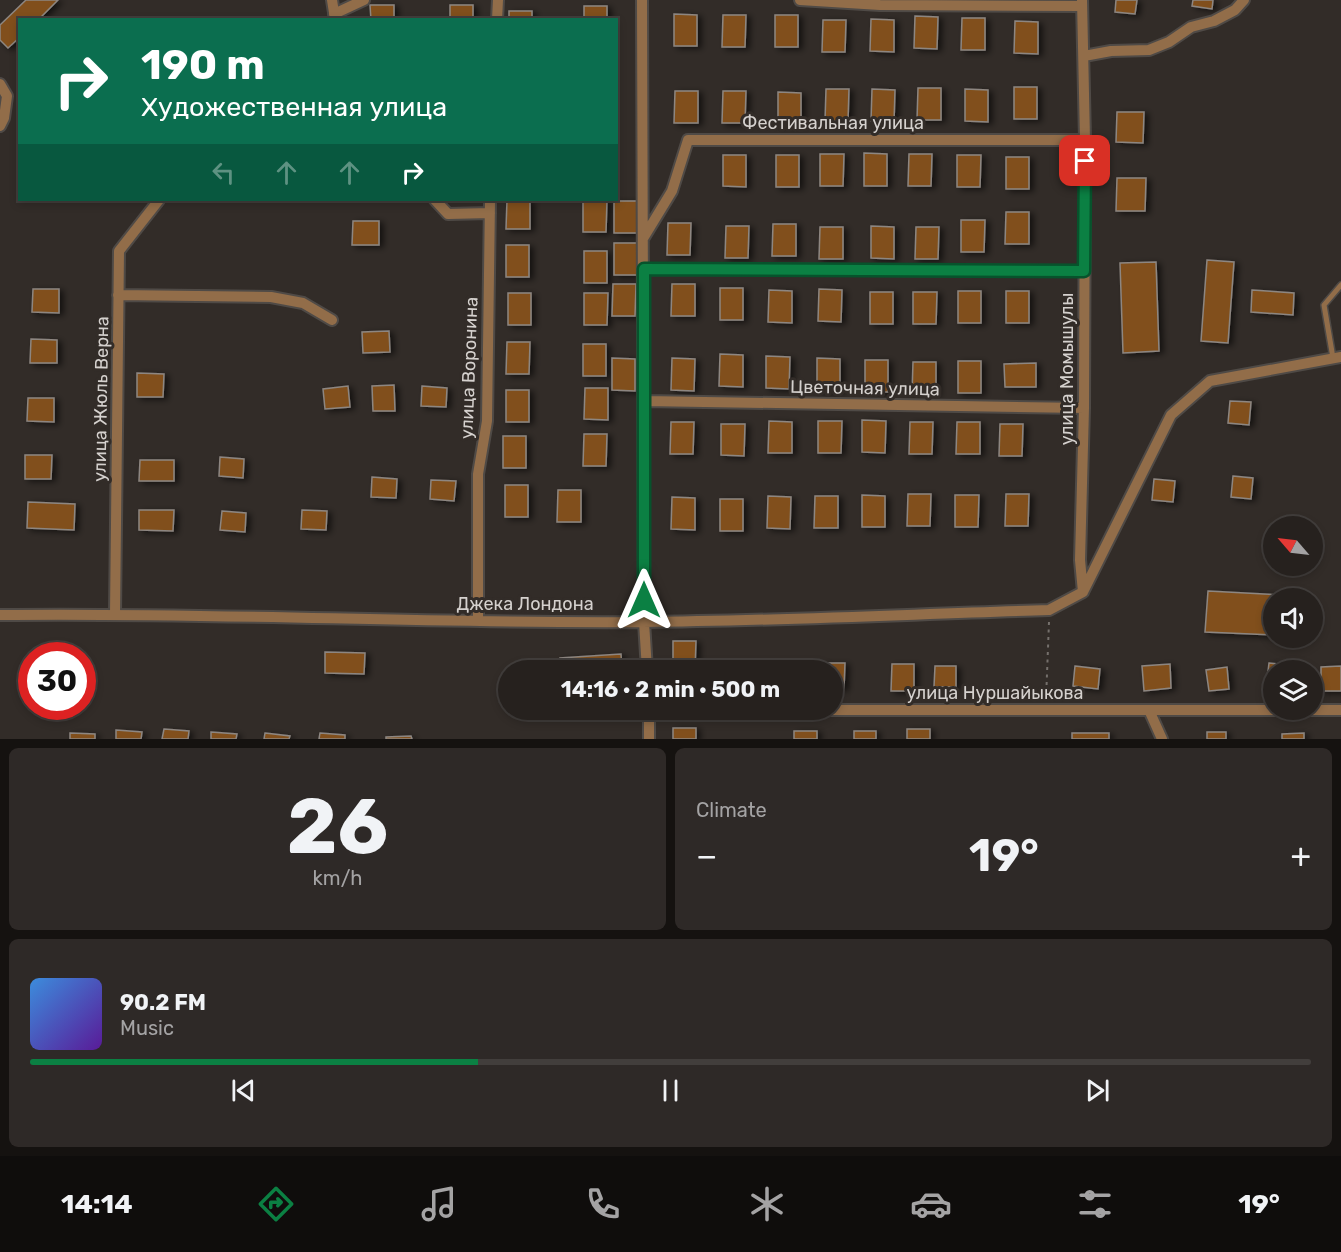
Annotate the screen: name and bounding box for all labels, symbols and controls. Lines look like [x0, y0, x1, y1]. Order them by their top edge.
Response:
text: 190 m [141, 40, 265, 90]
icon: right [42, 42, 120, 120]
text: Художественная улица [141, 91, 447, 123]
street label: Фестивальная улица [742, 112, 924, 134]
pin [1059, 135, 1110, 186]
icon: arrive [1068, 144, 1101, 177]
icon: left [207, 156, 240, 189]
icon: ahead [270, 156, 303, 189]
icon: ahead [333, 156, 366, 189]
icon: right [396, 156, 429, 189]
street label: улица Момышулы [1056, 293, 1078, 445]
street label: улица Воронина [456, 296, 482, 440]
street label: улица Жюль Верна [89, 316, 113, 482]
street label: Цветочная улица [790, 376, 940, 400]
north arrow [1263, 516, 1323, 576]
map controls [1263, 516, 1323, 720]
position arrow [612, 568, 676, 632]
button: sound [1263, 588, 1323, 648]
street label: Джека Лондона [456, 593, 594, 615]
speed limit sign: 30 [18, 642, 96, 720]
button: layers [1263, 660, 1323, 720]
text: 14:16 · 2 min · 500 m [561, 676, 780, 703]
street label: улица Нуршайыкова [906, 682, 1084, 704]
text: 26 [287, 780, 388, 873]
text: Climate [696, 798, 767, 822]
text: 19° [969, 829, 1039, 882]
text: − [696, 836, 717, 875]
text: + [1290, 836, 1311, 875]
text: km/h [313, 866, 362, 890]
text: 90.2 FM [120, 989, 206, 1016]
text: Music [120, 1016, 174, 1040]
icon: previous [227, 1074, 260, 1107]
icon: pause [654, 1074, 687, 1107]
icon: next [1081, 1074, 1114, 1107]
icon: directions [255, 1183, 297, 1225]
icon: music [418, 1183, 460, 1225]
icon: phone [582, 1183, 624, 1225]
icon: climate [746, 1183, 788, 1225]
icon: car [910, 1183, 952, 1225]
icon: filters [1074, 1183, 1116, 1225]
text: 14:14 [61, 1188, 133, 1220]
text: 19° [1238, 1188, 1280, 1220]

